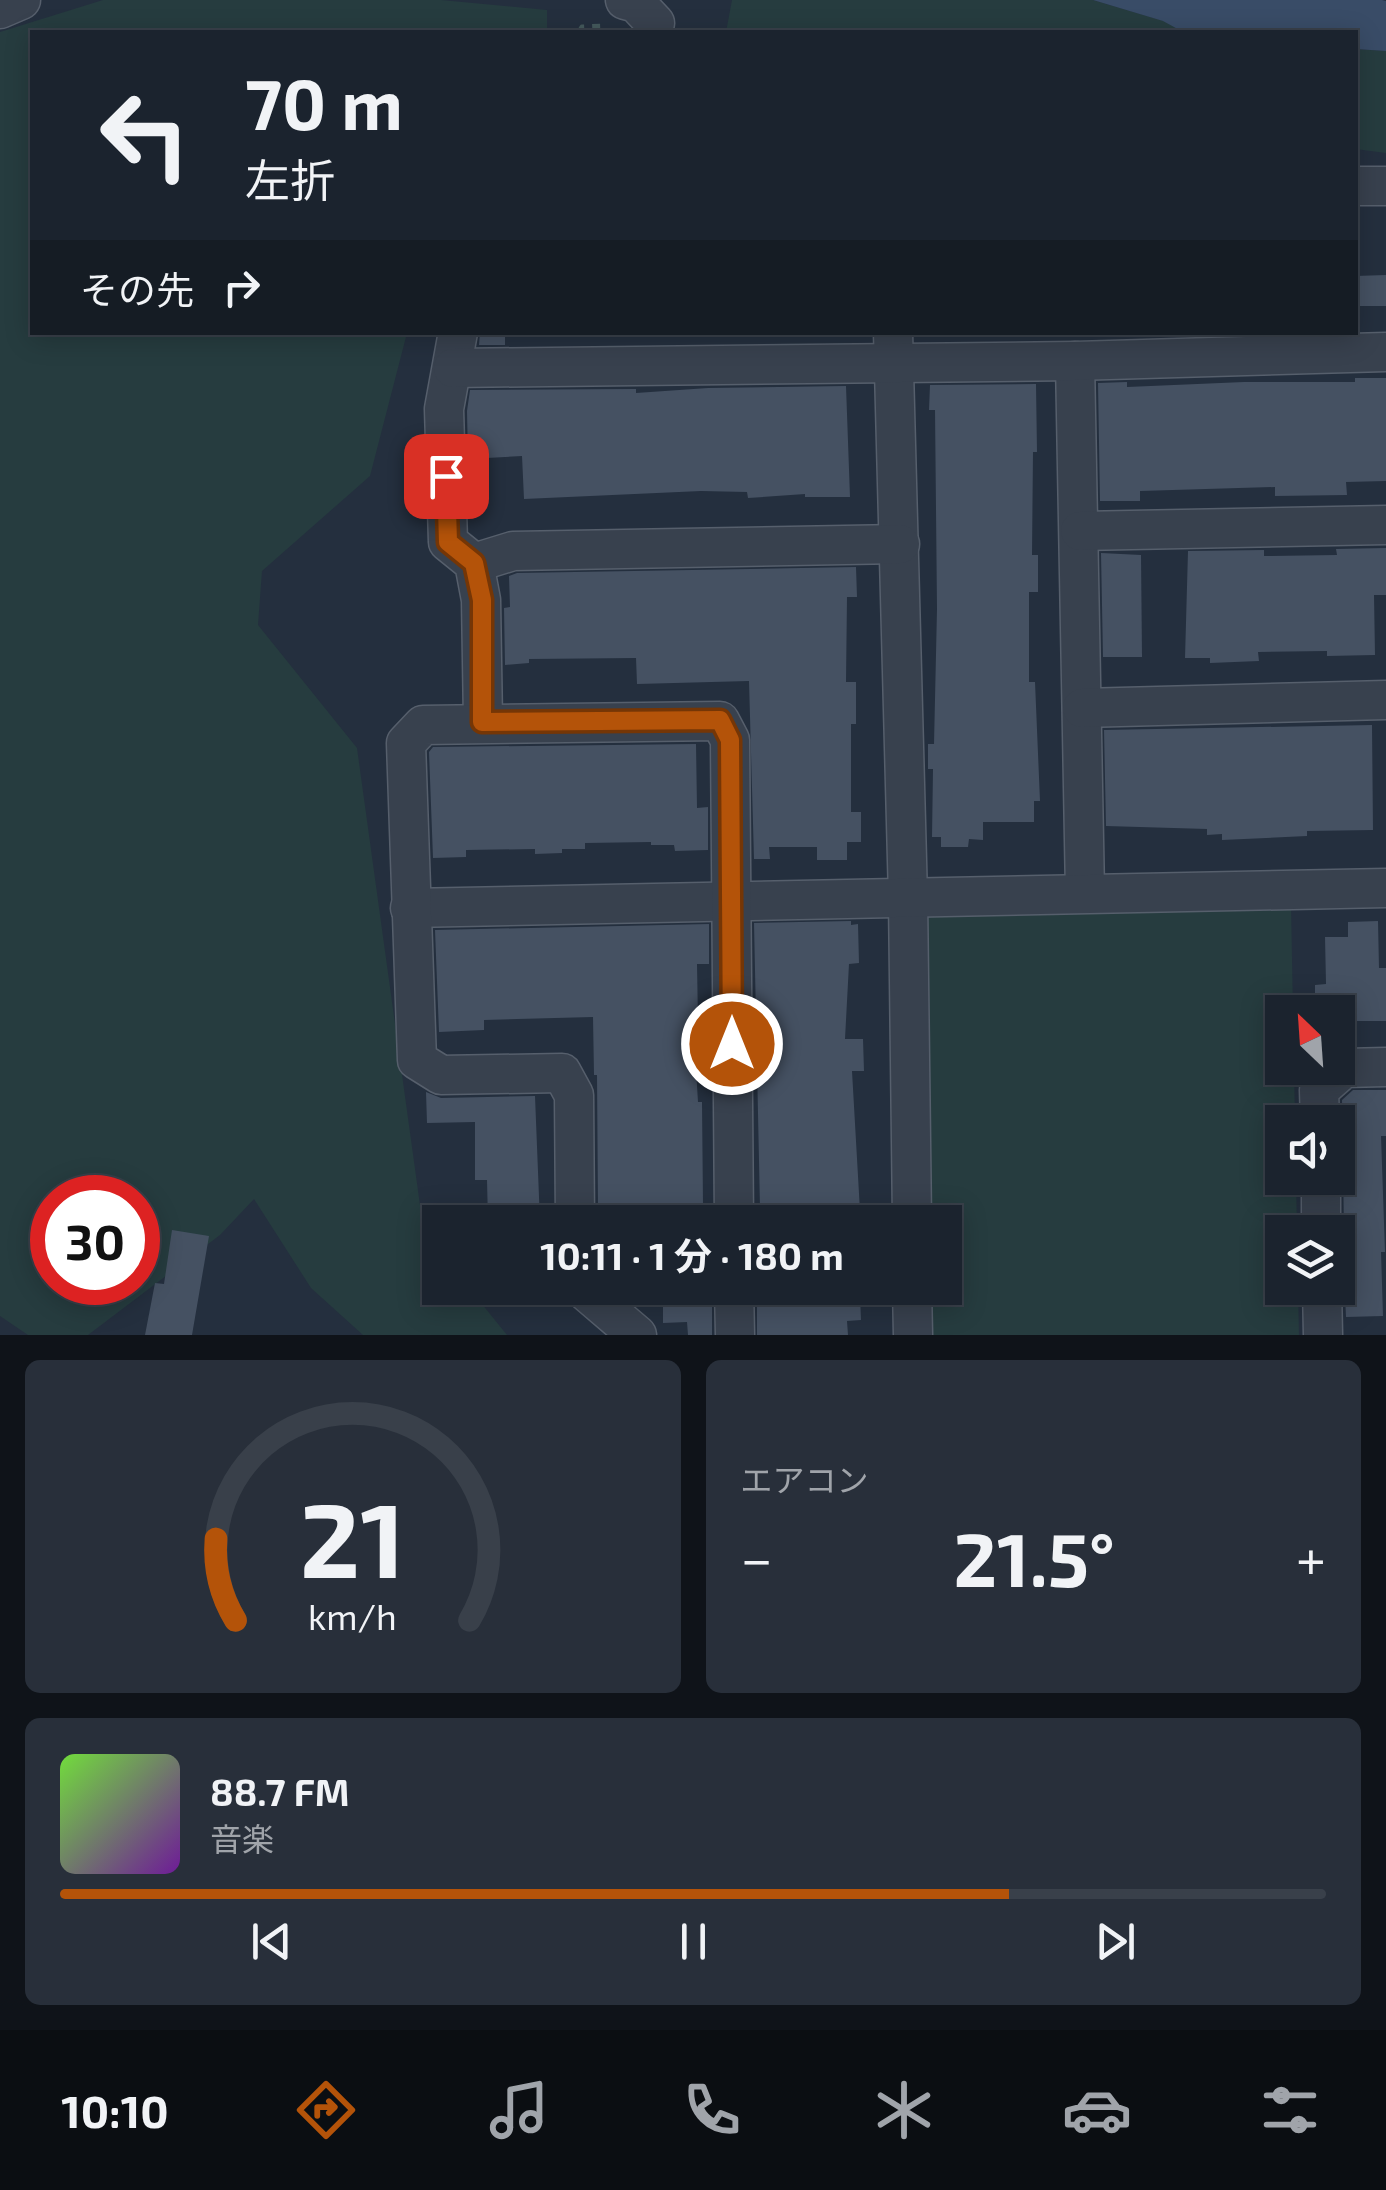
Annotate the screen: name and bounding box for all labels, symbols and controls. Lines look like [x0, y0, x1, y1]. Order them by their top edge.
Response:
text: 70 m [245, 60, 403, 144]
icon: left [80, 70, 210, 200]
text: 左折 [245, 152, 335, 206]
icon: right [214, 260, 269, 315]
text: その先 [80, 266, 194, 312]
pin [404, 434, 489, 519]
icon: arrive [419, 449, 474, 504]
position arrow [680, 992, 784, 1096]
north arrow [1265, 995, 1355, 1085]
map controls [1265, 995, 1355, 1305]
button: sound [1265, 1105, 1355, 1195]
speed limit sign: 30 [30, 1175, 160, 1305]
button: layers [1265, 1215, 1355, 1305]
text: 10:11 · 1 分 · 180 m [540, 1232, 844, 1278]
text: エアコン [741, 1460, 869, 1498]
text: 21 [300, 1474, 405, 1599]
text: 21.5° [953, 1512, 1115, 1602]
text: − [741, 1524, 773, 1590]
text: + [1296, 1524, 1326, 1590]
text: km/h [308, 1594, 397, 1637]
text: 88.7 FM [210, 1768, 350, 1814]
text: 音楽 [210, 1819, 274, 1857]
icon: previous [244, 1914, 299, 1969]
icon: pause [666, 1914, 721, 1969]
icon: next [1088, 1914, 1143, 1969]
icon: directions [291, 2075, 361, 2145]
icon: music [484, 2075, 554, 2145]
icon: phone [677, 2075, 747, 2145]
icon: climate [869, 2075, 939, 2145]
icon: car [1062, 2075, 1132, 2145]
icon: filters [1255, 2075, 1325, 2145]
text: 10:10 [61, 2083, 169, 2137]

